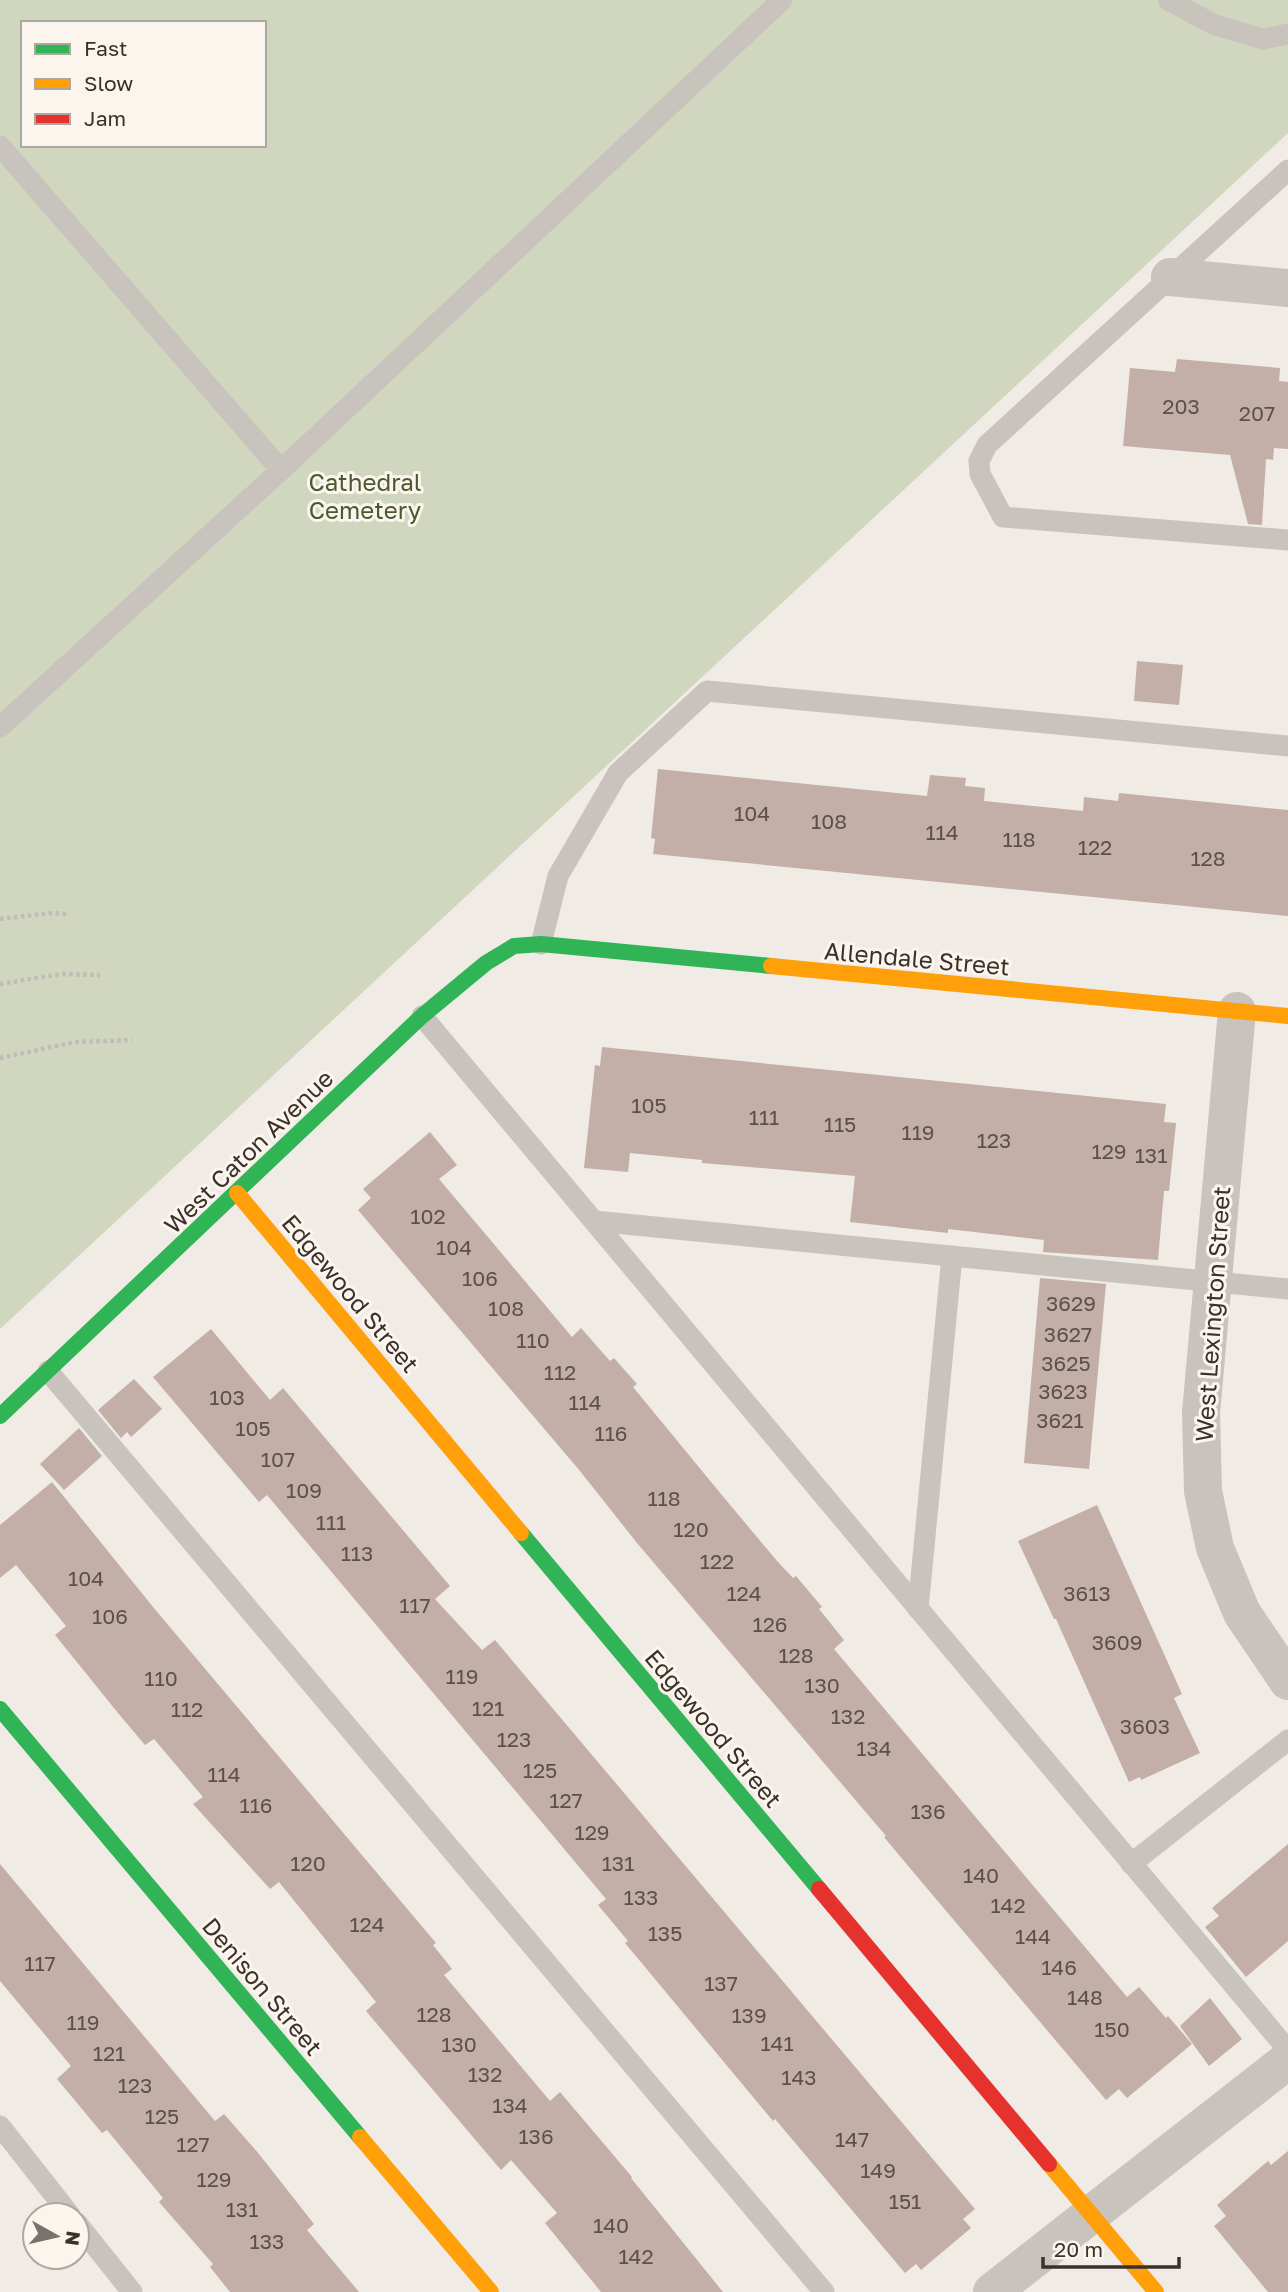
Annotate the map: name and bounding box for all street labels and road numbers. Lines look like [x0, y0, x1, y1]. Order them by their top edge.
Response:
street label: Allendale Street [823, 935, 1011, 981]
street label: West Caton Avenue [158, 1063, 338, 1239]
street label: West Lexington Street [1189, 1185, 1235, 1443]
street label: Edgewood Street [276, 1208, 426, 1378]
street label: Edgewood Street [639, 1643, 789, 1813]
street label: Denison Street [197, 1911, 329, 2061]

